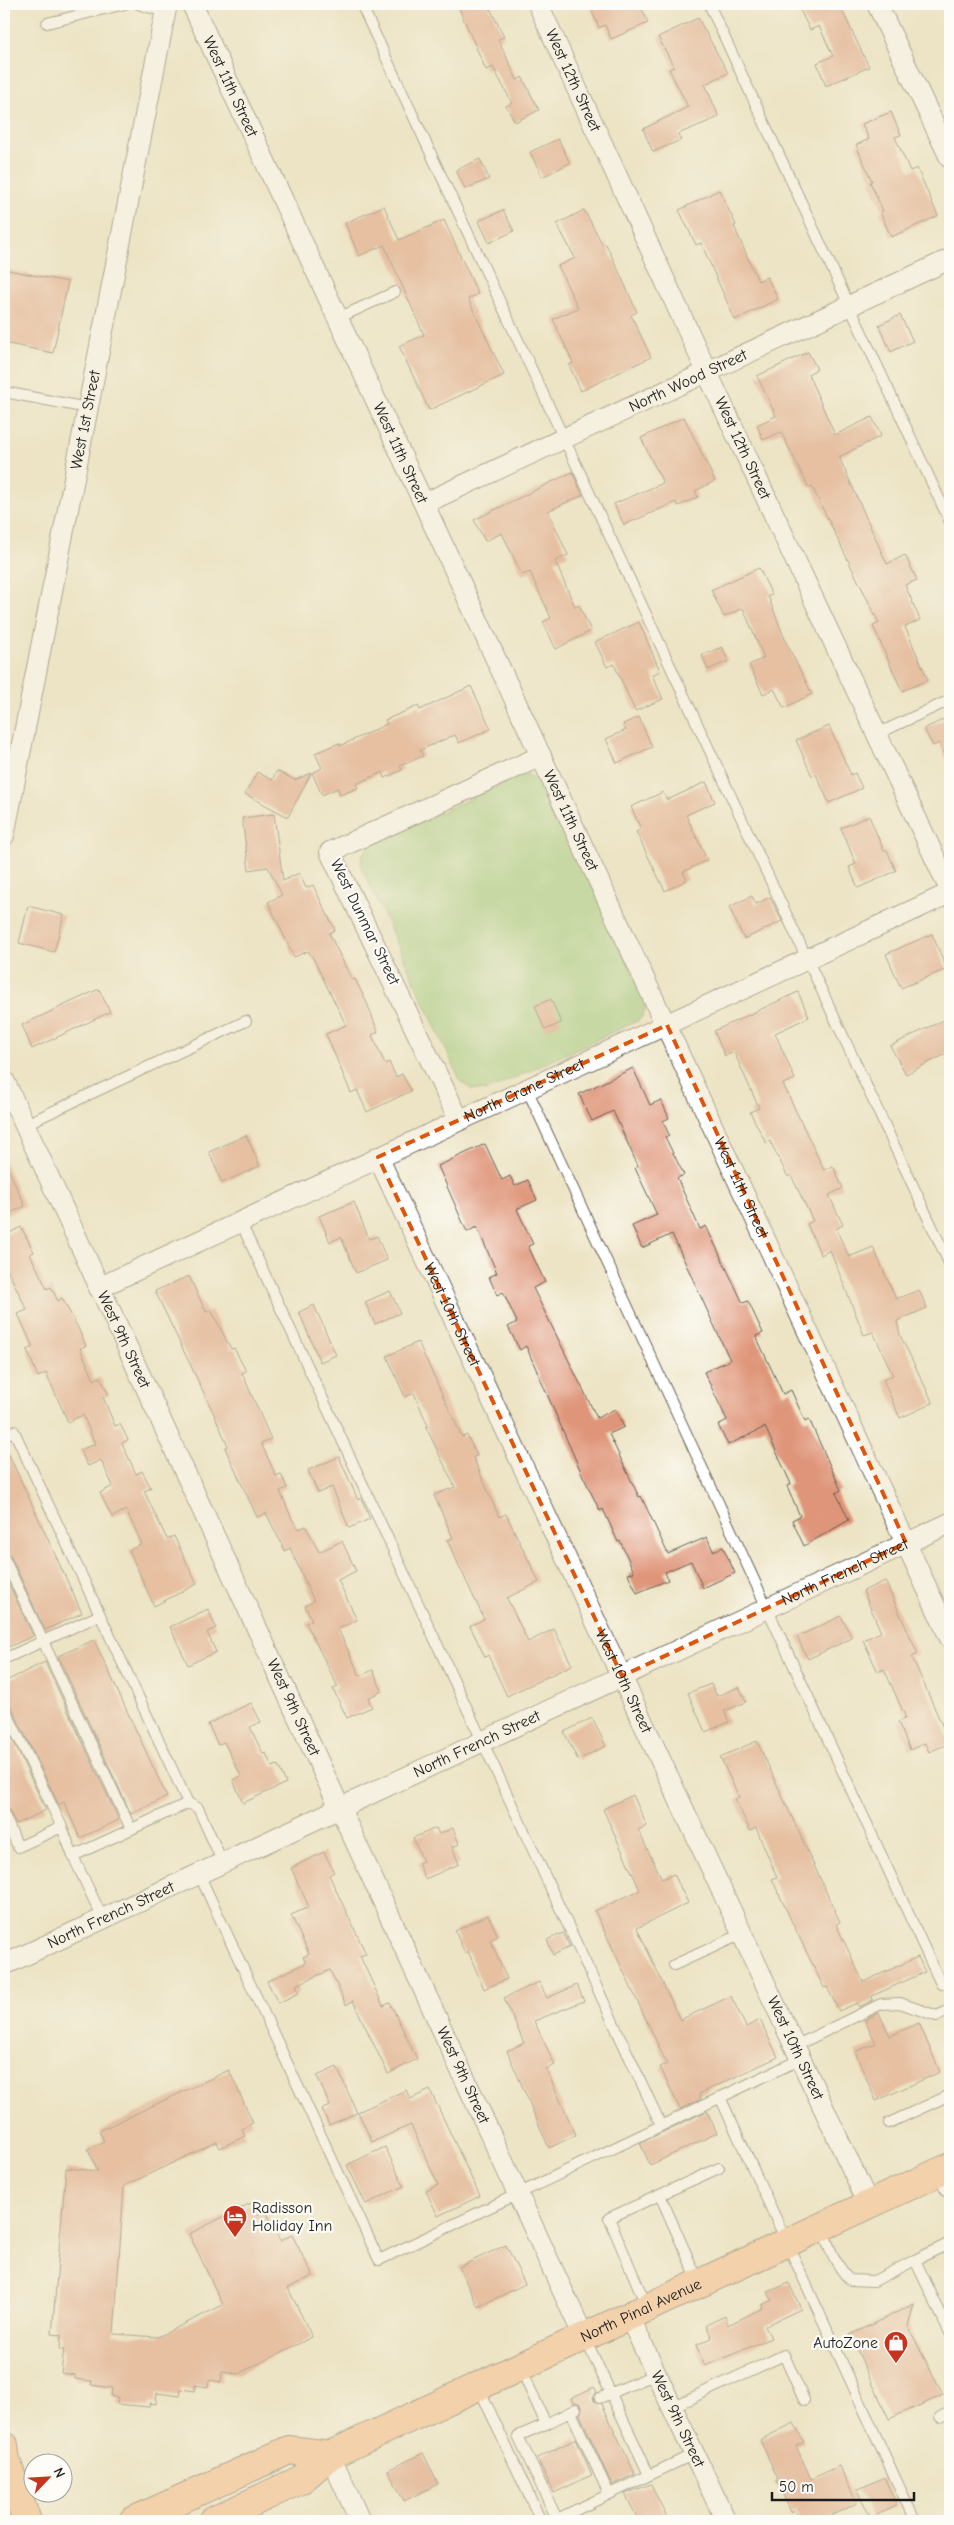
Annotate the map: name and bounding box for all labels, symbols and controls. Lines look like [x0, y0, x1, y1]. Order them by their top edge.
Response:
street label: West 12th Street [542, 26, 605, 135]
street label: West 11th Street [199, 33, 262, 140]
street label: North Wood Street [626, 345, 750, 416]
street label: West 1st Street [67, 368, 104, 471]
street label: West 12th Street [711, 394, 775, 502]
street label: West 11th Street [369, 400, 432, 507]
street label: West 11th Street [540, 767, 602, 874]
street label: West Dunmar Street [327, 856, 403, 988]
street label: North Crane Street [461, 1055, 588, 1126]
street label: West 11th Street [710, 1135, 772, 1241]
street label: West 10th Street [420, 1260, 484, 1370]
street label: West 9th Street [94, 1288, 154, 1391]
street label: North French Street [779, 1535, 911, 1610]
street label: West 10th Street [592, 1627, 656, 1736]
street label: West 9th Street [263, 1656, 324, 1759]
street label: North French Street [411, 1707, 544, 1781]
street label: North French Street [45, 1878, 178, 1952]
street label: West 10th Street [764, 1993, 828, 2103]
street label: West 9th Street [433, 2024, 493, 2127]
place label: Radisson Holiday Inn [252, 2199, 332, 2235]
hotel icon: Radisson Holiday Inn [222, 2204, 248, 2238]
street label: North Pinal Avenue [577, 2275, 704, 2346]
shop icon: AutoZone [883, 2330, 909, 2364]
place label: AutoZone [813, 2334, 878, 2352]
street label: West 9th Street [647, 2368, 708, 2471]
north arrow [22, 2452, 72, 2502]
text: N [50, 2465, 69, 2480]
scale bar [772, 2470, 914, 2502]
text: 50 m [779, 2478, 814, 2496]

